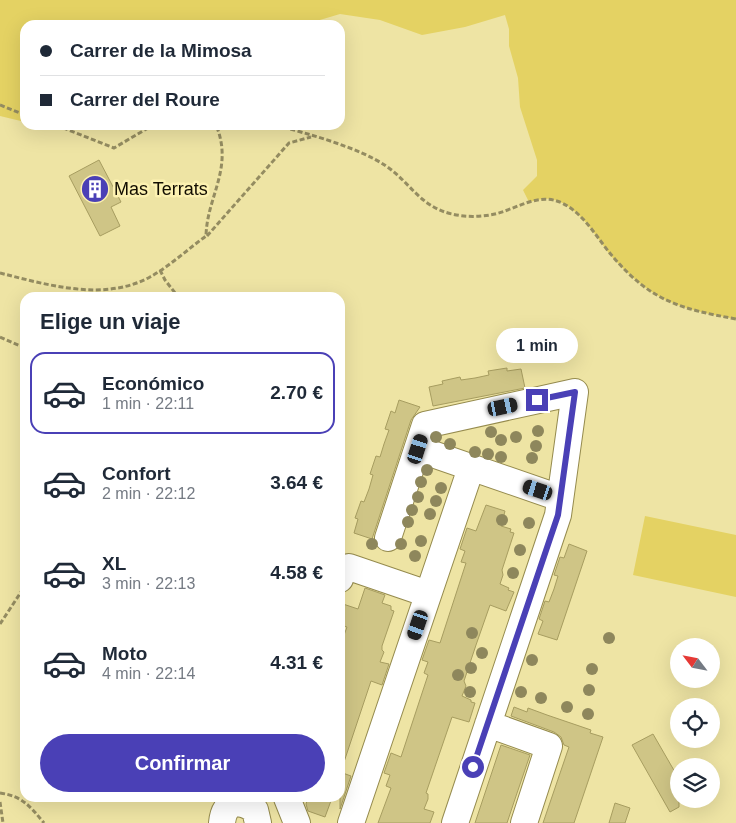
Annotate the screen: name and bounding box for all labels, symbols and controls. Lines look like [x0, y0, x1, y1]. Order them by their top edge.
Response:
text: Carrer de la Mimosa [70, 40, 252, 61]
text: Carrer del Roure [70, 89, 220, 110]
building icon: Mas Terrats [80, 174, 110, 204]
place label: Mas Terrats [114, 179, 208, 199]
text: Elige un viaje [40, 309, 181, 334]
callout: 1 min [496, 328, 578, 362]
text: 1 min [516, 337, 558, 354]
icon: car [42, 371, 87, 416]
text: Económico [102, 373, 204, 394]
text: 2.70 € [270, 382, 323, 403]
route end [526, 389, 548, 411]
text: 1 min · 22:11 [102, 395, 194, 412]
car [486, 397, 519, 417]
car [406, 432, 429, 466]
icon: car [42, 461, 87, 506]
text: Confort [102, 463, 171, 484]
text: 3.64 € [270, 472, 323, 493]
car [521, 478, 554, 502]
text: 2 min · 22:12 [102, 485, 195, 502]
icon: car [42, 551, 87, 596]
text: XL [102, 553, 126, 574]
text: 4.58 € [270, 562, 323, 583]
text: 3 min · 22:13 [102, 575, 195, 592]
car [406, 608, 429, 642]
north arrow [670, 638, 720, 688]
map controls [670, 638, 720, 808]
icon: car [42, 641, 87, 686]
text: Moto [102, 643, 147, 664]
text: 4.31 € [270, 652, 323, 673]
text: 4 min · 22:14 [102, 665, 195, 682]
button: locate [670, 698, 720, 748]
button: Confirmar [40, 734, 325, 792]
route start [462, 756, 484, 778]
button: layers [670, 758, 720, 808]

